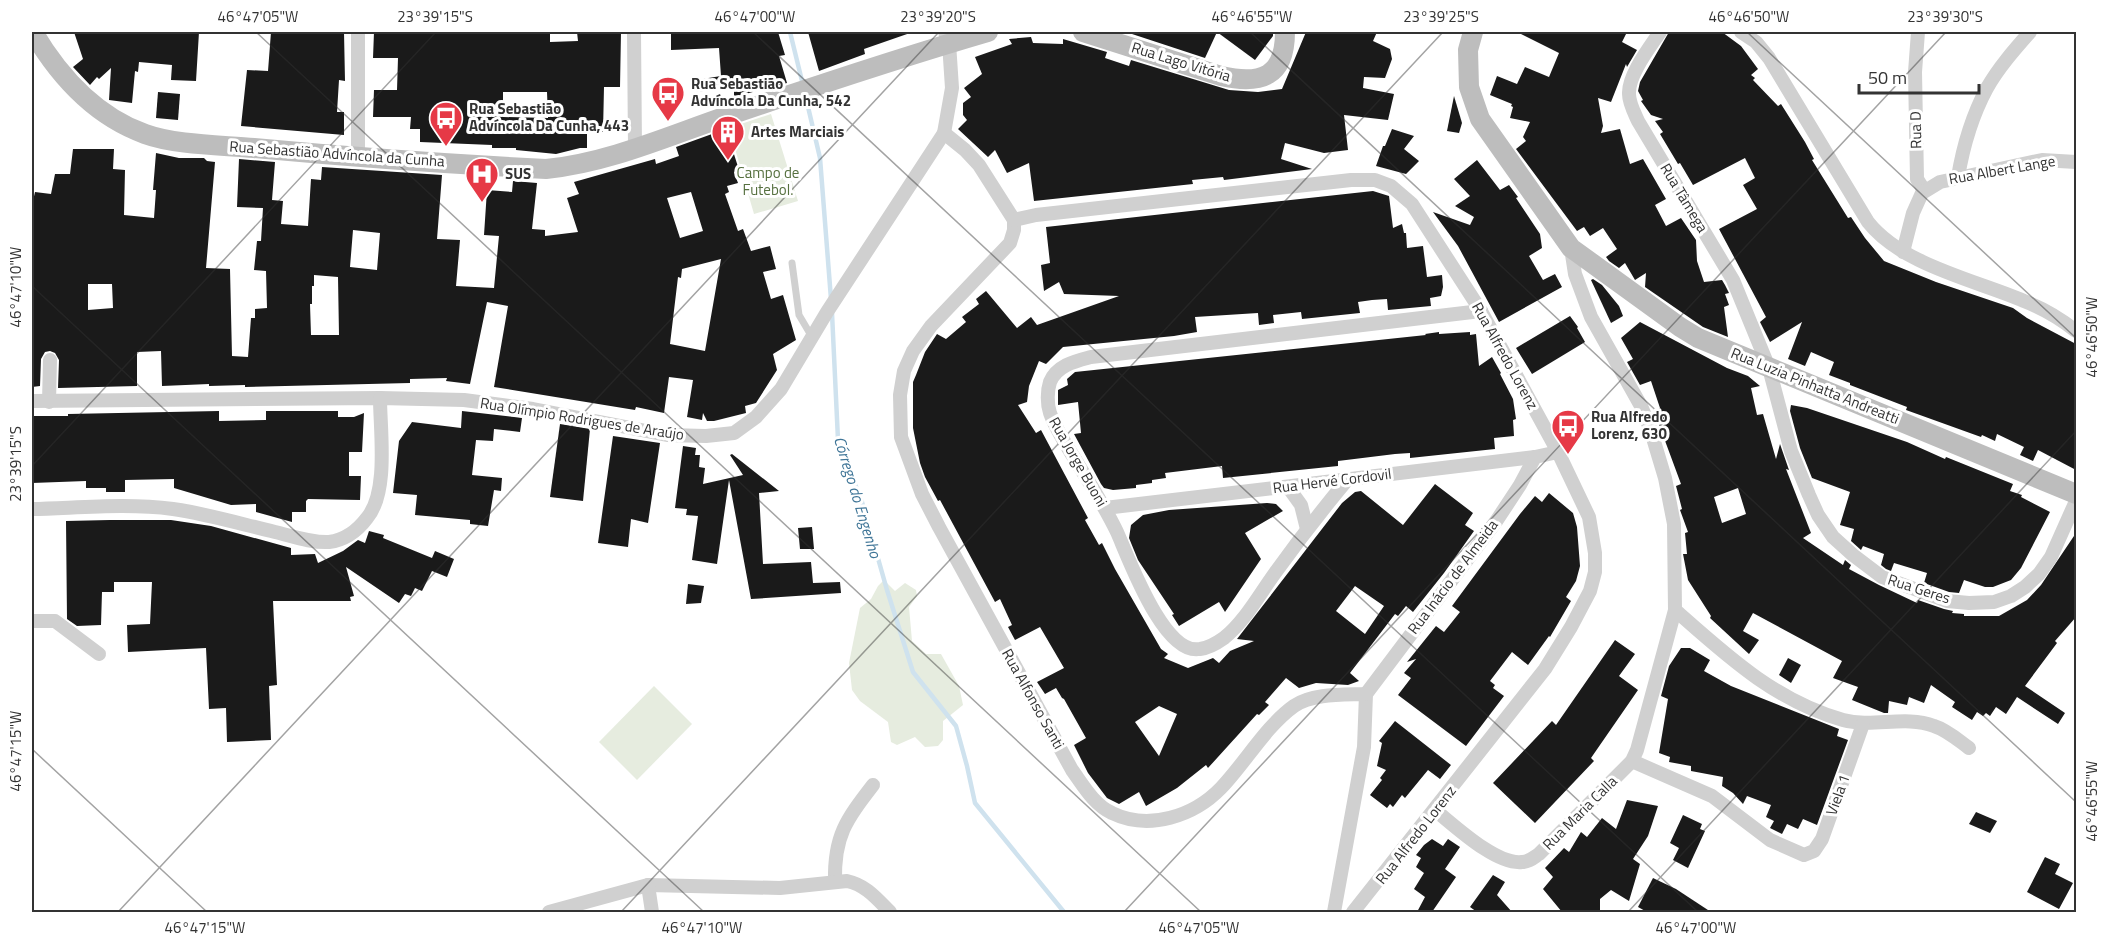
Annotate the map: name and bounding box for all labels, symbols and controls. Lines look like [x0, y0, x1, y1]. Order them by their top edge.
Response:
text: 46°47'05"W [218, 5, 298, 28]
text: 23°39'15"S [397, 5, 473, 28]
text: 46°47'00"W [715, 5, 795, 28]
text: 23°39'20"S [900, 5, 976, 28]
text: 46°46'55"W [1212, 5, 1292, 28]
text: 23°39'25"S [1403, 5, 1479, 28]
text: 46°46'50"W [1709, 5, 1789, 28]
text: 23°39'30"S [1907, 5, 1983, 28]
street label: Rua Lago Vitória [1129, 35, 1234, 88]
scale bar [1859, 57, 1979, 95]
text: 50 m [1868, 64, 1907, 91]
place label: Rua Sebastião Advíncola Da Cunha, 542 [691, 72, 851, 112]
bus stop icon: Rua Sebastião Advíncola Da Cunha, 542 [650, 75, 686, 122]
place label: Rua Sebastião Advíncola Da Cunha, 443 [469, 97, 629, 137]
bus stop icon: Rua Sebastião Advíncola Da Cunha, 443 [428, 100, 464, 147]
street label: Rua D [1904, 111, 1927, 149]
building icon: Artes Marciais [710, 114, 746, 161]
place label: Artes Marciais [751, 120, 844, 143]
street label: Rua Sebastião Advíncola da Cunha [229, 135, 446, 173]
street label: Rua Albert Lange [1947, 149, 2057, 190]
hospital icon: SUS [464, 156, 500, 203]
street label: Rua Tâmega [1655, 159, 1714, 237]
park label: Campo de Futebol. [737, 161, 799, 201]
place label: SUS [505, 162, 531, 185]
text: 46°47'10"W [4, 247, 27, 327]
text: 46°46'50"W [2080, 297, 2103, 377]
street label: Rua Alfredo Lorenz [1466, 298, 1545, 414]
street label: Rua Luzia Pinhatta Andreatti [1727, 341, 1903, 430]
street label: Rua Olímpio Rodrigues de Araújo [478, 391, 686, 446]
place label: Rua Alfredo Lorenz, 630 [1591, 405, 1667, 445]
bus stop icon: Rua Alfredo Lorenz, 630 [1550, 408, 1586, 455]
street label: Rua Jorge Buoni [1043, 413, 1113, 511]
text: 23°39'15"S [4, 426, 27, 502]
water label: Córrego do Engenho [828, 433, 888, 562]
street label: Rua Hervé Cordovil [1271, 462, 1393, 499]
street label: Rua Inácio de Almeida [1402, 514, 1504, 639]
street label: Rua Geres [1885, 568, 1953, 609]
street label: Rua Alfonso Santi [996, 644, 1071, 753]
text: 46°47'15"W [4, 711, 27, 791]
text: 46°46'55"W [2080, 761, 2103, 841]
street label: Rua Maria Calla [1537, 770, 1623, 855]
street label: Viela 1 [1819, 771, 1856, 819]
street label: Rua Alfredo Lorenz [1370, 780, 1462, 889]
text: 46°47'15"W [165, 916, 245, 939]
text: 46°47'10"W [662, 916, 742, 939]
text: 46°47'05"W [1159, 916, 1239, 939]
text: 46°47'00"W [1656, 916, 1736, 939]

